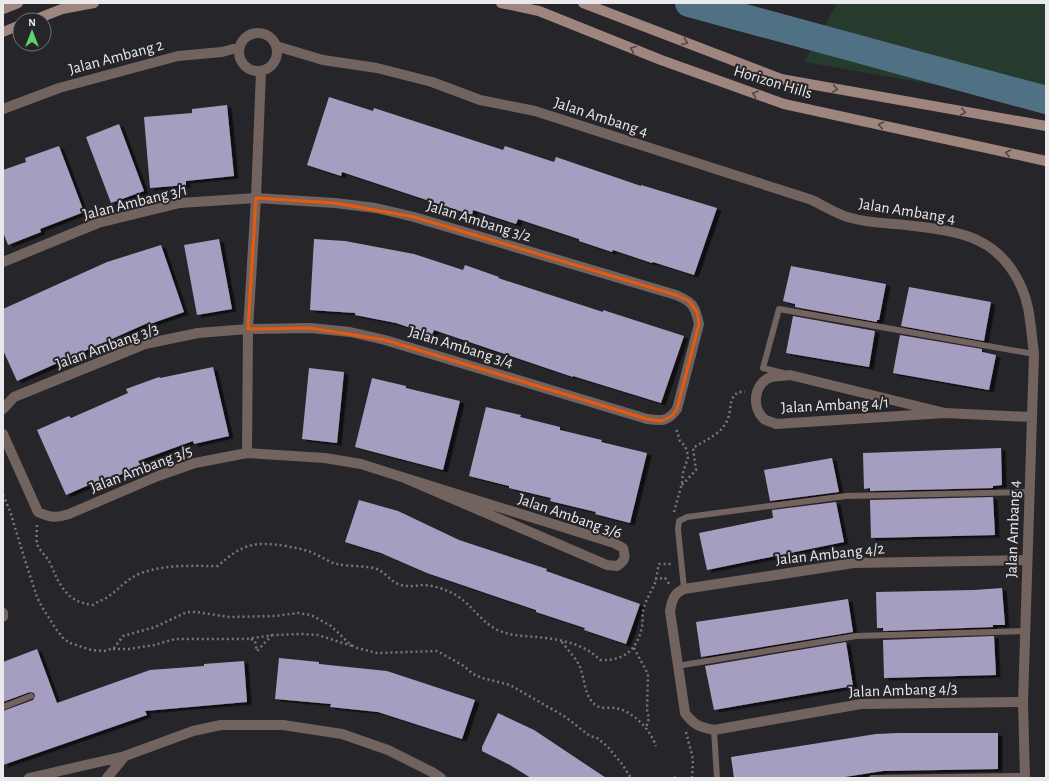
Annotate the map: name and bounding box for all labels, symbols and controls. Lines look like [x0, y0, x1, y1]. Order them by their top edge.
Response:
north arrow [12, 12, 52, 52]
text: N [28, 17, 36, 28]
street label: Jalan Ambang 2 [67, 37, 165, 77]
one-way arrow [681, 38, 688, 46]
one-way arrow [629, 46, 637, 54]
street label: Horizon Hills [732, 63, 814, 102]
one-way arrow [832, 84, 838, 92]
one-way arrow [752, 90, 759, 98]
street label: Jalan Ambang 4 [552, 94, 650, 140]
one-way arrow [960, 107, 966, 115]
one-way arrow [878, 121, 884, 129]
one-way arrow [1005, 149, 1011, 157]
street label: Jalan Ambang 3/1 [81, 181, 189, 223]
street label: Jalan Ambang 4 [857, 195, 957, 227]
street label: Jalan Ambang 3/2 [425, 197, 533, 245]
street label: Jalan Ambang 3/3 [54, 320, 160, 372]
street label: Jalan Ambang 3/4 [407, 323, 516, 371]
street label: Jalan Ambang 4/1 [781, 394, 889, 416]
street label: Jalan Ambang 3/5 [88, 442, 194, 496]
street label: Jalan Ambang 4 [1003, 480, 1023, 578]
street label: Jalan Ambang 3/6 [516, 491, 624, 541]
street label: Jalan Ambang 4/2 [775, 540, 885, 568]
street label: Jalan Ambang 4/3 [848, 680, 958, 700]

